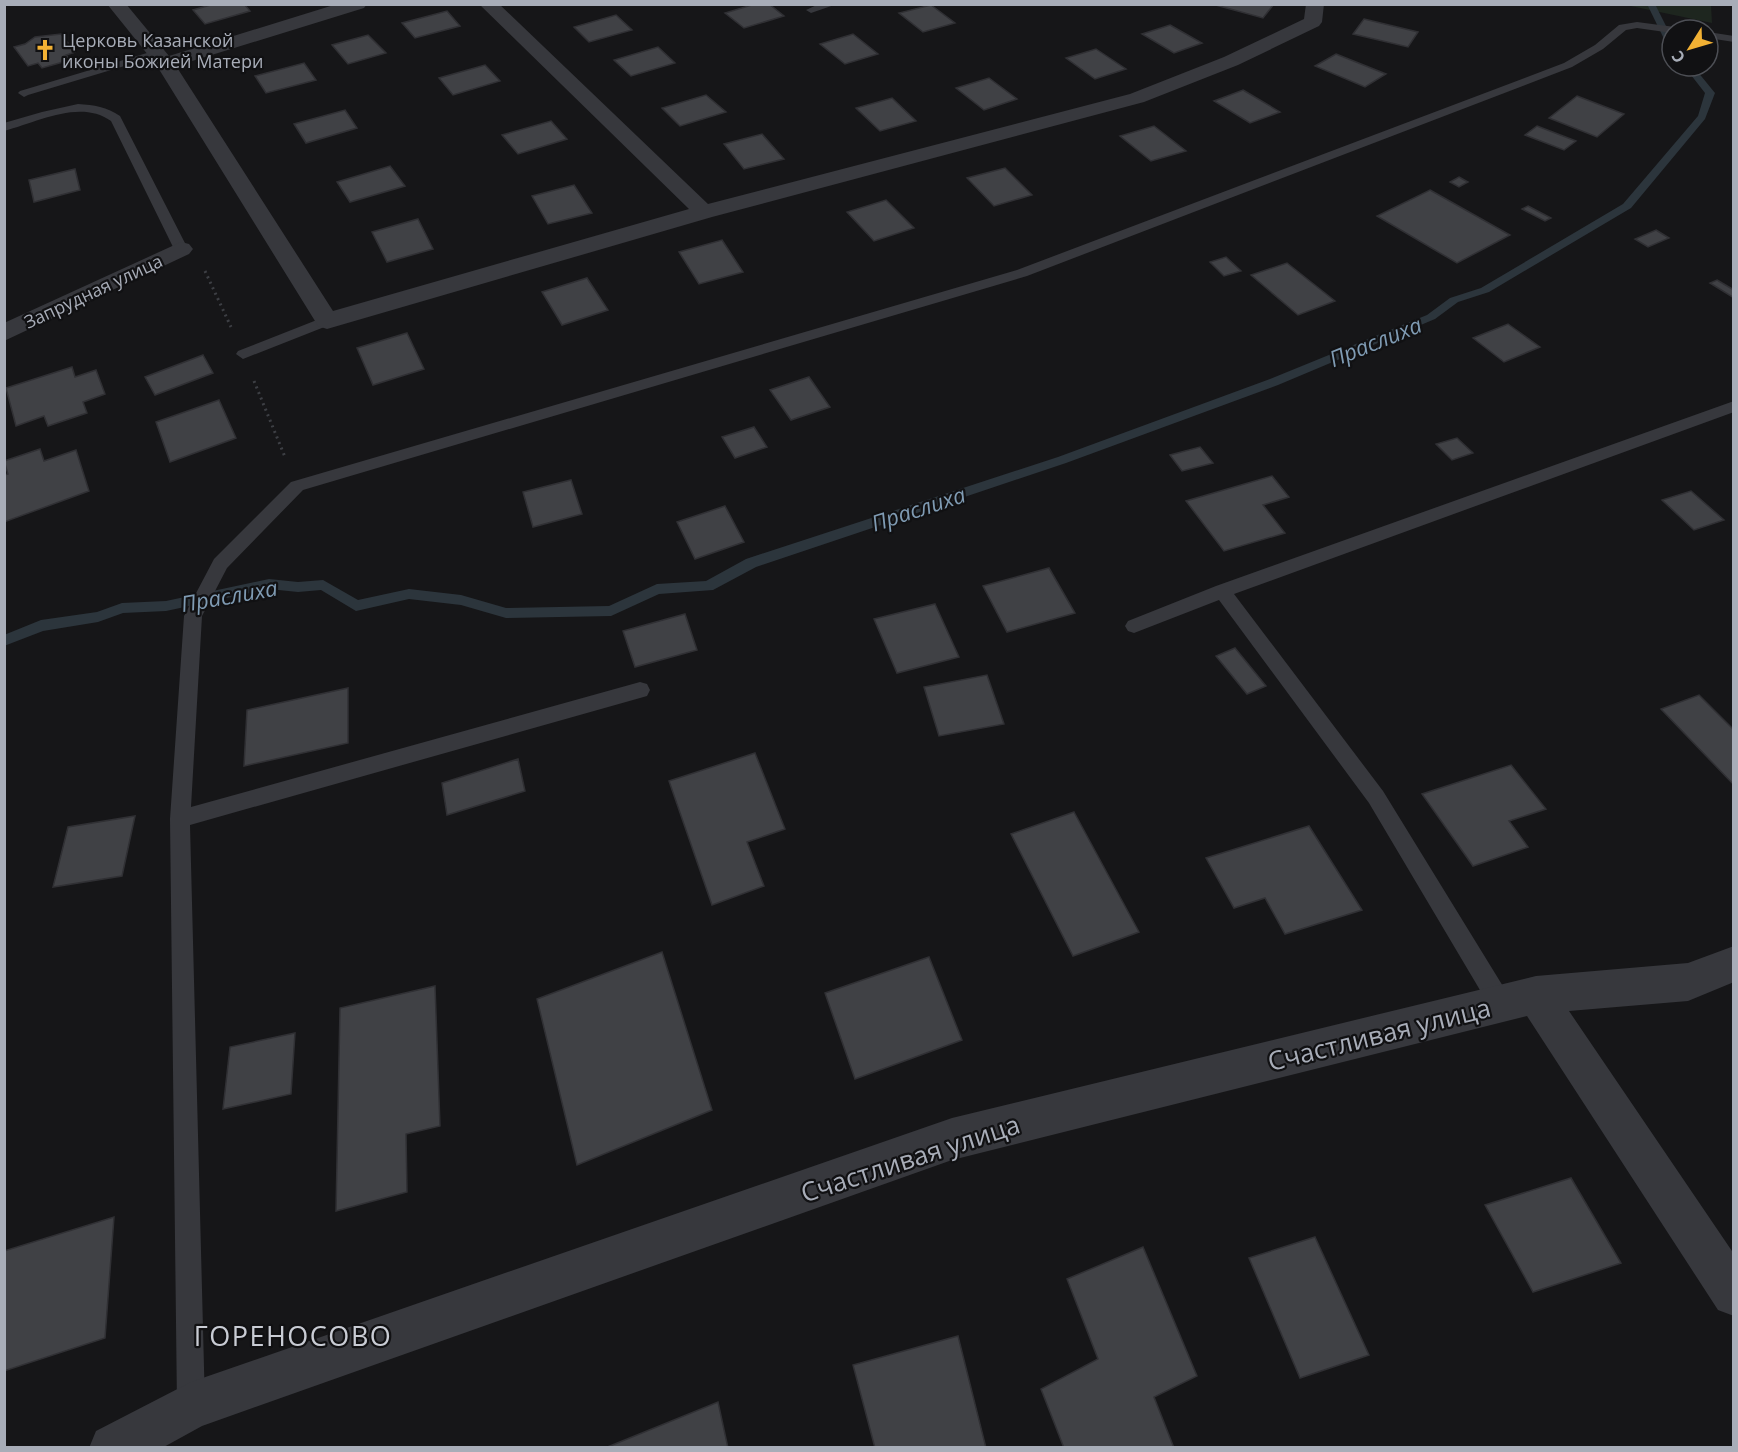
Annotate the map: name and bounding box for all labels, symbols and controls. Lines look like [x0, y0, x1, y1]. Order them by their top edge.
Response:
north arrow [1660, 18, 1720, 78]
place label: Церковь Казанской иконы Божией Матери [62, 28, 263, 73]
church icon: Церковь Казанской иконы Божией Матери [33, 38, 57, 62]
text: С [1666, 46, 1690, 68]
street label: Запрудная улица [20, 248, 166, 334]
water label: Праслиха [1324, 309, 1426, 373]
water label: Праслиха [867, 479, 969, 537]
water label: Праслиха [178, 572, 280, 618]
street label: Счастливая улица [1264, 989, 1494, 1079]
street label: Счастливая улица [796, 1106, 1024, 1210]
district label: ГОРЕНОСОВО [194, 1317, 392, 1354]

